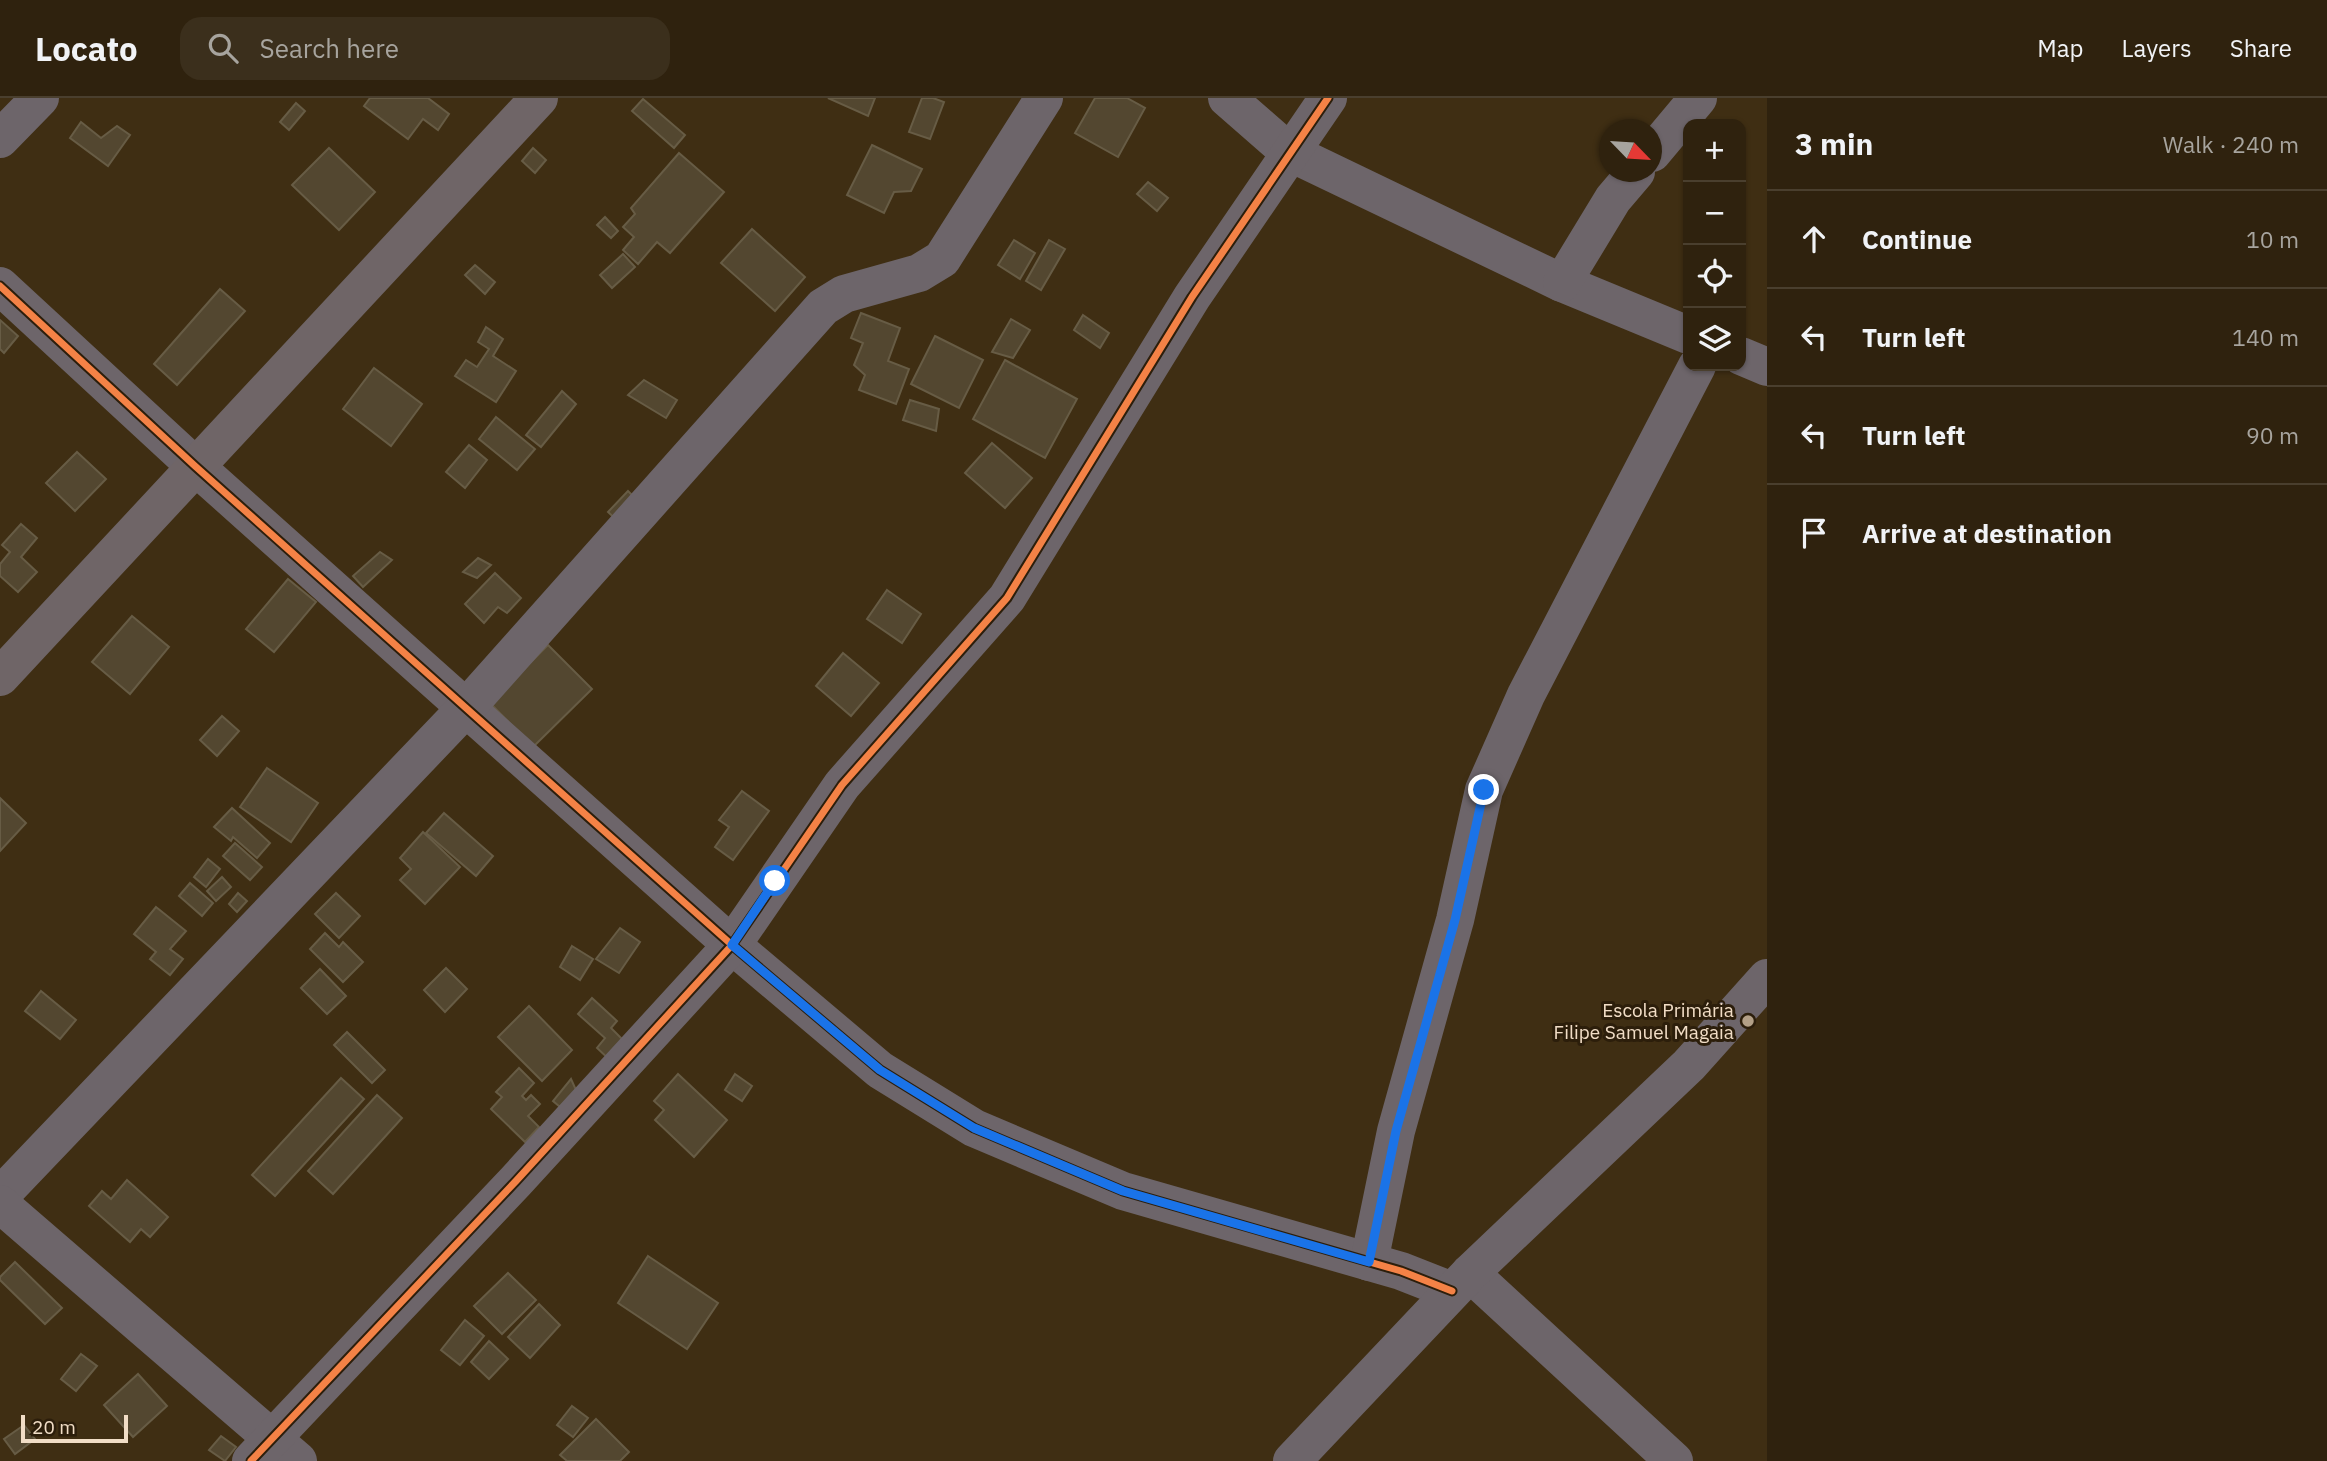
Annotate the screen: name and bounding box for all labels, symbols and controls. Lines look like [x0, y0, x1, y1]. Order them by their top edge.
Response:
search box [180, 17, 670, 80]
text: Locato [35, 27, 138, 70]
icon: search [204, 29, 242, 67]
text: Search here [260, 31, 399, 65]
text: Map [2037, 32, 2084, 64]
text: Layers [2122, 32, 2192, 64]
text: Share [2230, 32, 2292, 64]
north arrow [1599, 119, 1662, 182]
map controls [1683, 119, 1746, 371]
button: + [1683, 119, 1746, 182]
text: 3 min [1795, 124, 1873, 163]
text: Walk · 240 m [2163, 129, 2299, 159]
button: − [1683, 182, 1746, 245]
icon: ahead [1795, 220, 1833, 258]
text: Continue [1862, 222, 1972, 256]
text: 10 m [2246, 224, 2299, 254]
button: locate [1683, 245, 1746, 308]
button: layers [1683, 308, 1746, 371]
icon: left [1795, 318, 1833, 356]
text: Turn left [1862, 320, 1965, 354]
text: 140 m [2232, 322, 2299, 352]
icon: left [1795, 416, 1833, 454]
text: Turn left [1862, 418, 1965, 452]
text: 90 m [2246, 420, 2299, 450]
icon: arrive [1795, 514, 1833, 552]
text: Arrive at destination [1862, 516, 2112, 550]
route end [1468, 774, 1499, 805]
route start [759, 865, 790, 896]
place label: Escola Primária Filipe Samuel Magaia [1554, 998, 1734, 1044]
marker: Escola Primária Filipe Samuel Magaia [1740, 1013, 1756, 1029]
scale bar [21, 1412, 128, 1444]
text: 20 m [32, 1415, 76, 1439]

